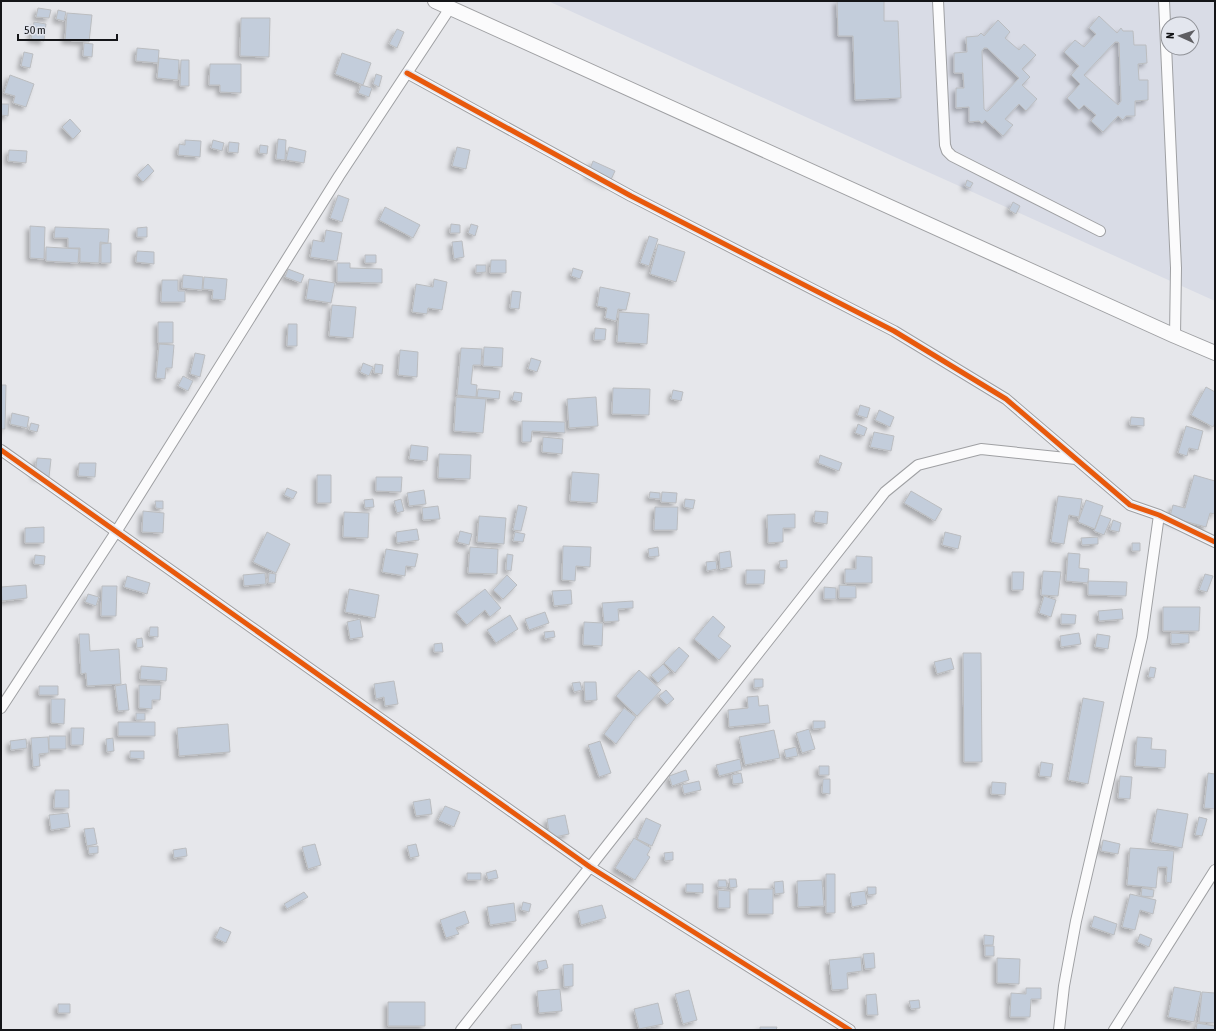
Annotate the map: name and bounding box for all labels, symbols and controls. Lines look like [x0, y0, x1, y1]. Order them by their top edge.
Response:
scale bar [18, 16, 117, 42]
north arrow [1160, 16, 1200, 56]
text: 50 m [24, 23, 46, 37]
text: N [1164, 32, 1176, 39]

